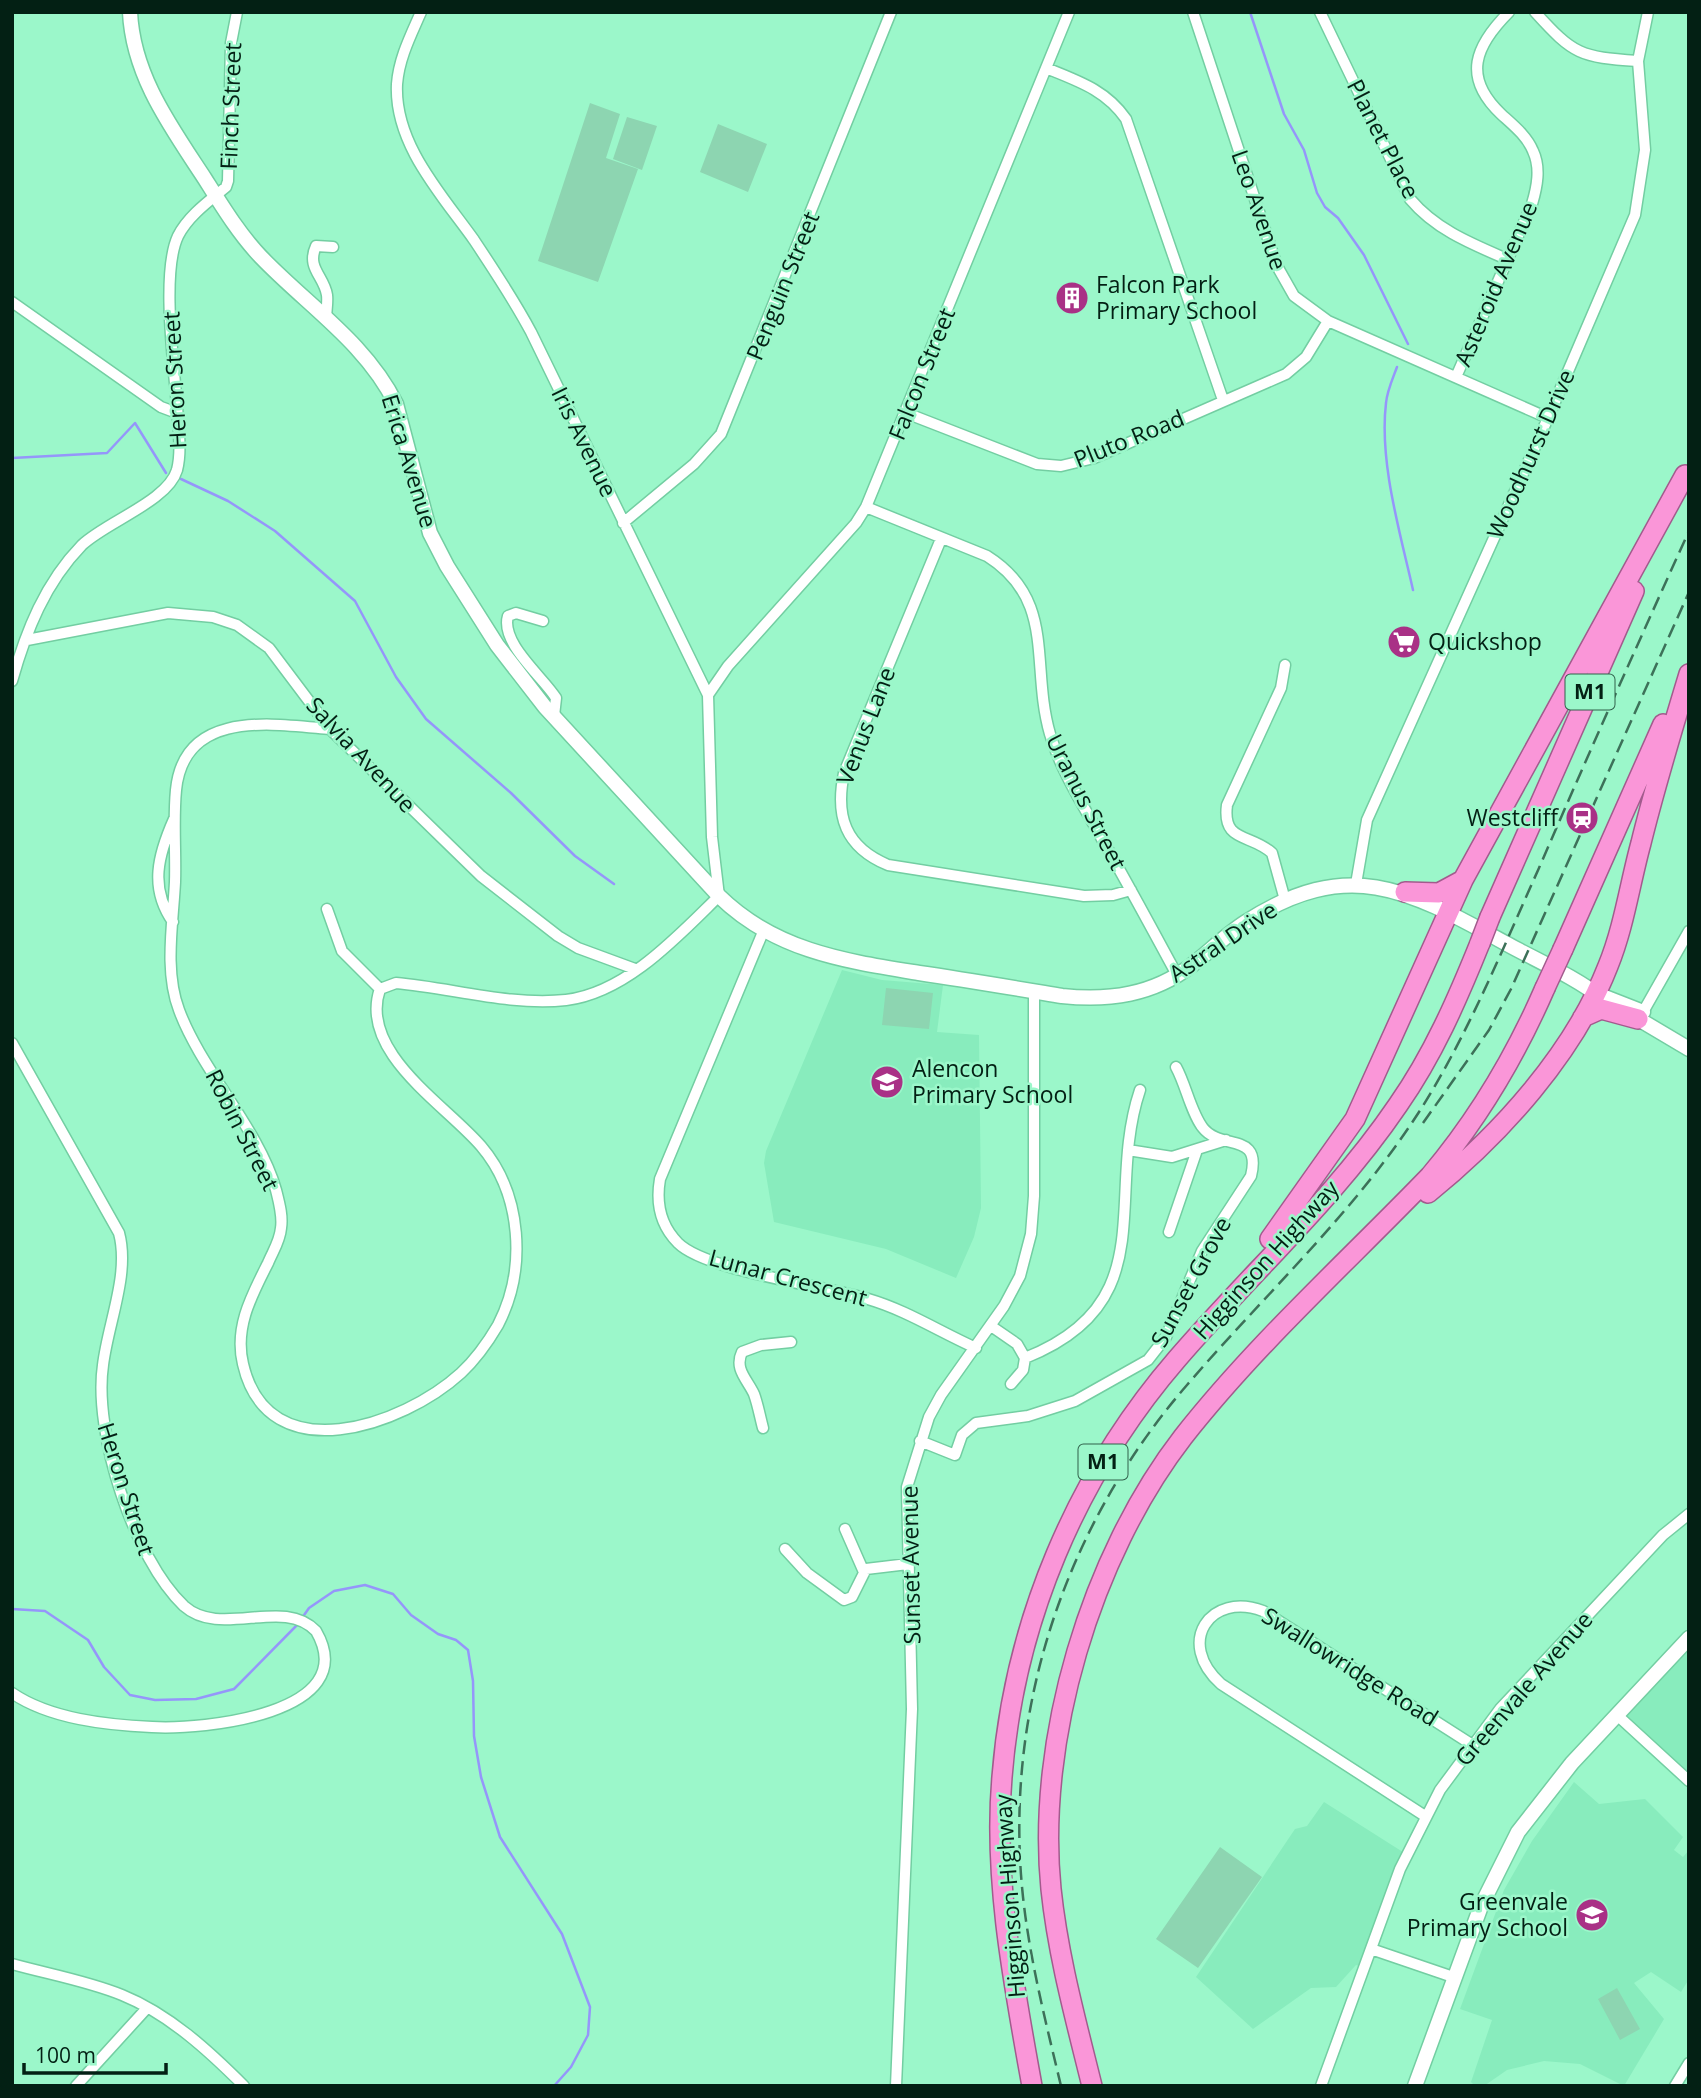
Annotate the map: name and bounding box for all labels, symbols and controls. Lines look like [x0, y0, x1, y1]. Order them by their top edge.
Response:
street label: Finch Street [212, 42, 248, 170]
street label: Planet Place [1340, 73, 1428, 204]
street label: Leo Avenue [1224, 145, 1295, 274]
street label: Asteroid Avenue [1446, 196, 1544, 371]
street label: Penguin Street [738, 207, 826, 365]
place label: Falcon Park Primary School [1096, 268, 1257, 326]
building icon: Falcon Park Primary School [1053, 279, 1091, 317]
street label: Falcon Street [880, 303, 962, 444]
street label: Heron Street [154, 311, 194, 450]
street label: Woodhurst Drive [1478, 364, 1582, 543]
street label: Iris Avenue [545, 381, 625, 502]
street label: Erica Avenue [375, 390, 445, 531]
street label: Pluto Road [1069, 401, 1189, 475]
supermarket icon: Quickshop [1385, 623, 1423, 661]
place label: Quickshop [1428, 625, 1542, 657]
street label: Venus Lane [828, 662, 902, 789]
road number: M1 [1566, 674, 1614, 710]
street label: Salvia Avenue [300, 690, 424, 819]
street label: Uranus Street [1039, 728, 1135, 875]
station icon: Westcliff [1563, 799, 1601, 837]
place label: Westcliff [1467, 801, 1560, 833]
street label: Astral Drive [1162, 893, 1283, 989]
place label: Alencon Primary School [912, 1052, 1073, 1110]
street label: Robin Street [199, 1063, 287, 1196]
school or university icon: Alencon Primary School [868, 1063, 906, 1101]
street label: Higginson Highway [1185, 1172, 1346, 1346]
street label: Sunset Grove [1142, 1211, 1238, 1352]
street label: Lunar Crescent [706, 1241, 871, 1314]
street label: Heron Street [90, 1418, 163, 1559]
road number: M1 [1078, 1444, 1128, 1480]
street label: Sunset Avenue [893, 1485, 927, 1645]
street label: Swallowridge Road [1256, 1599, 1445, 1733]
street label: Greenvale Avenue [1447, 1604, 1599, 1772]
street label: Higginson Highway [986, 1793, 1032, 1999]
place label: Greenvale Primary School [1407, 1885, 1568, 1943]
school or university icon: Greenvale Primary School [1573, 1896, 1611, 1934]
scale bar [24, 2032, 166, 2076]
text: 100 m [35, 2041, 96, 2069]

